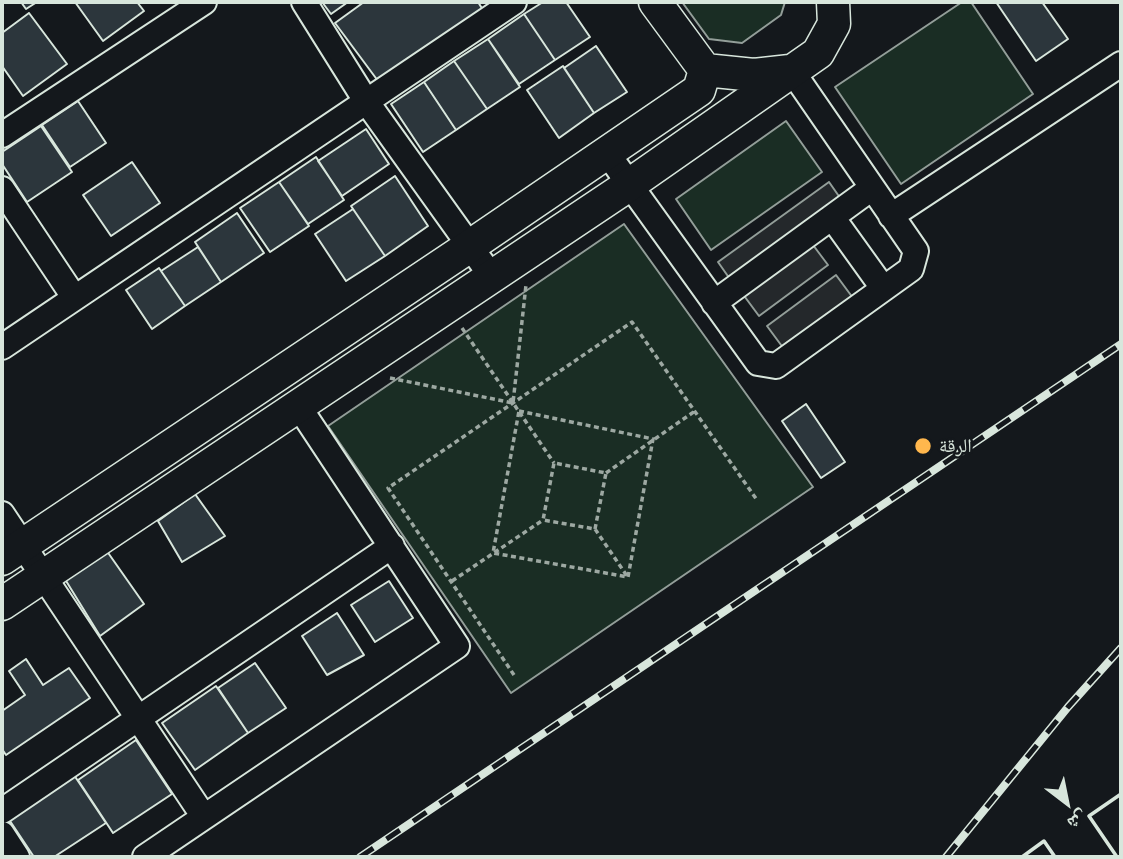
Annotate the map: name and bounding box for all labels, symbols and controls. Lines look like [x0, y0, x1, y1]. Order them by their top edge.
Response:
place label: الرقة [939, 435, 972, 457]
marker: الرقة [913, 436, 933, 456]
north arrow [1032, 768, 1102, 838]
text: ش [1064, 806, 1093, 836]

